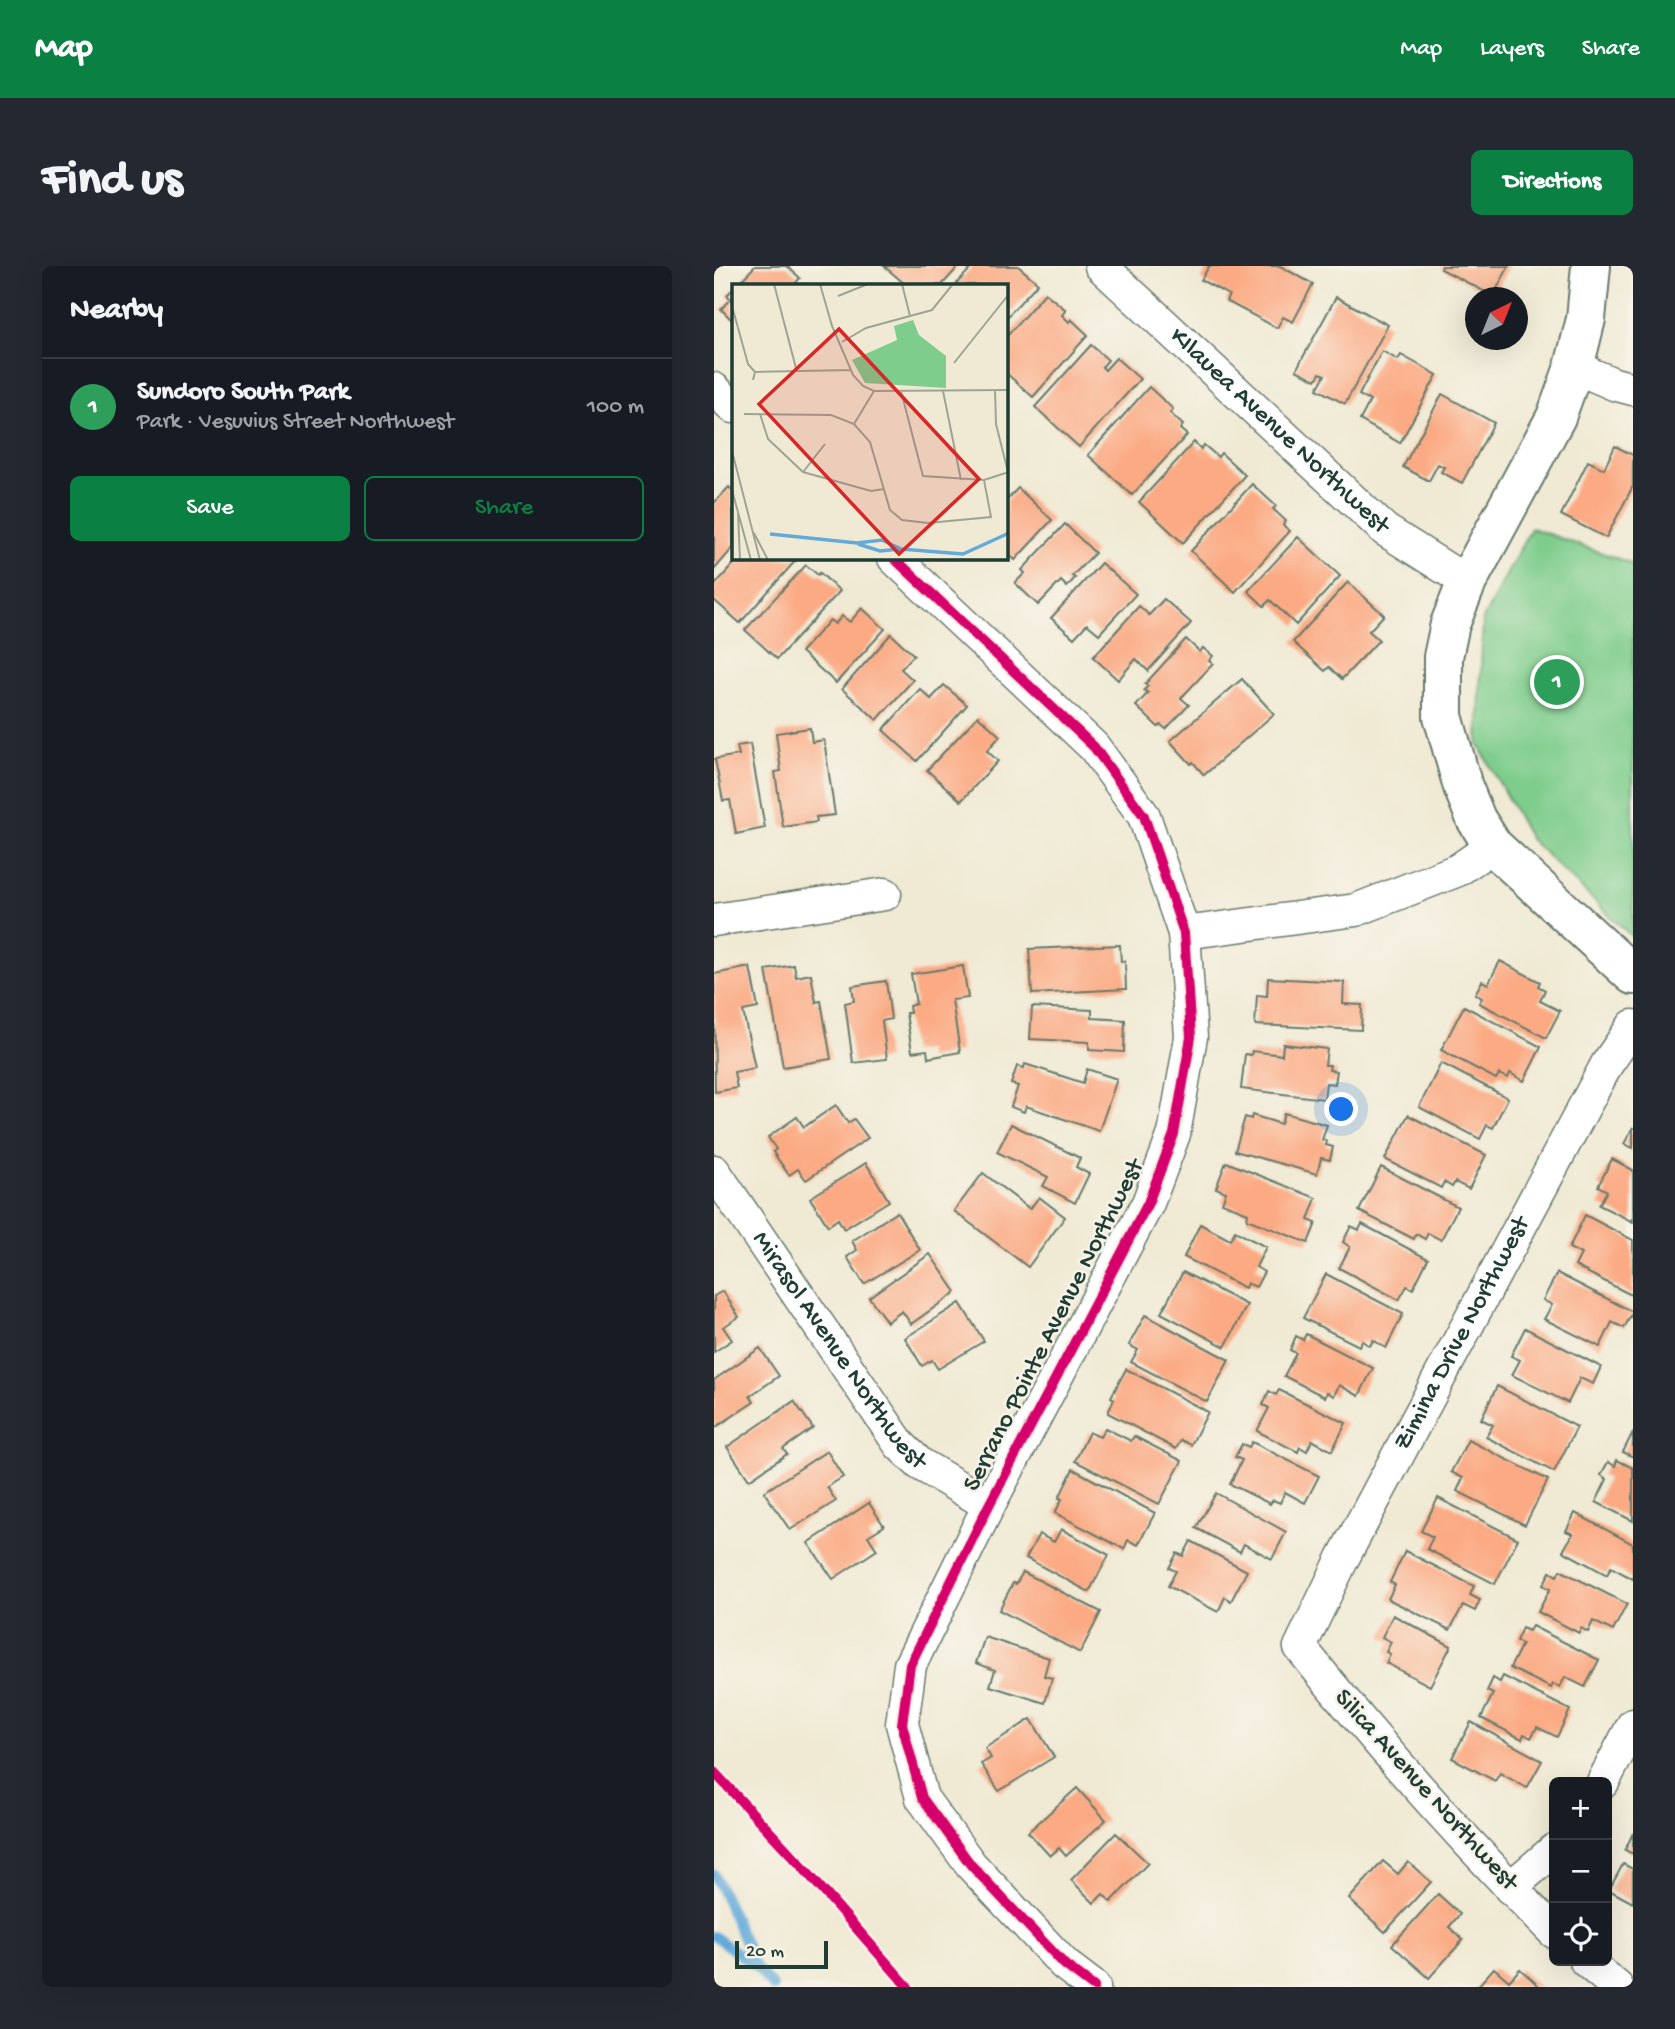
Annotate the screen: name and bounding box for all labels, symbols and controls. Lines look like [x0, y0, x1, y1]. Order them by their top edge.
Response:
text: Map [35, 30, 92, 68]
text: Map [1400, 35, 1442, 64]
text: Layers [1480, 35, 1544, 64]
text: Share [1582, 35, 1640, 64]
button: Directions [1471, 150, 1633, 215]
text: Find us [42, 153, 182, 211]
inset map [732, 284, 1008, 560]
north arrow [1465, 287, 1528, 350]
text: Nearby [70, 294, 163, 329]
street label: KIlauea Avenue Northwest [1162, 322, 1397, 543]
text: Sundoro South Park [137, 378, 349, 409]
text: 1 [88, 394, 98, 421]
text: 100 m [587, 394, 644, 421]
text: Park · Vesuvius Street Northwest [137, 409, 454, 436]
button: Save [70, 476, 350, 541]
button: Share [364, 476, 644, 541]
pin: 1 [1534, 656, 1580, 708]
your location [1324, 1092, 1358, 1126]
street label: Serrano Pointe Avenue Northwest [957, 1153, 1154, 1497]
street label: Zimina Drive Northwest [1388, 1210, 1539, 1456]
street label: Mirasol Avenue Northwest [744, 1226, 934, 1479]
street label: Silica Avenue Northwest [1326, 1684, 1525, 1900]
map controls [1549, 1777, 1612, 1966]
button: + [1549, 1777, 1612, 1840]
button: − [1549, 1840, 1612, 1903]
button: locate [1549, 1903, 1612, 1966]
scale bar [735, 1938, 828, 1970]
text: 20 m [746, 1941, 784, 1964]

